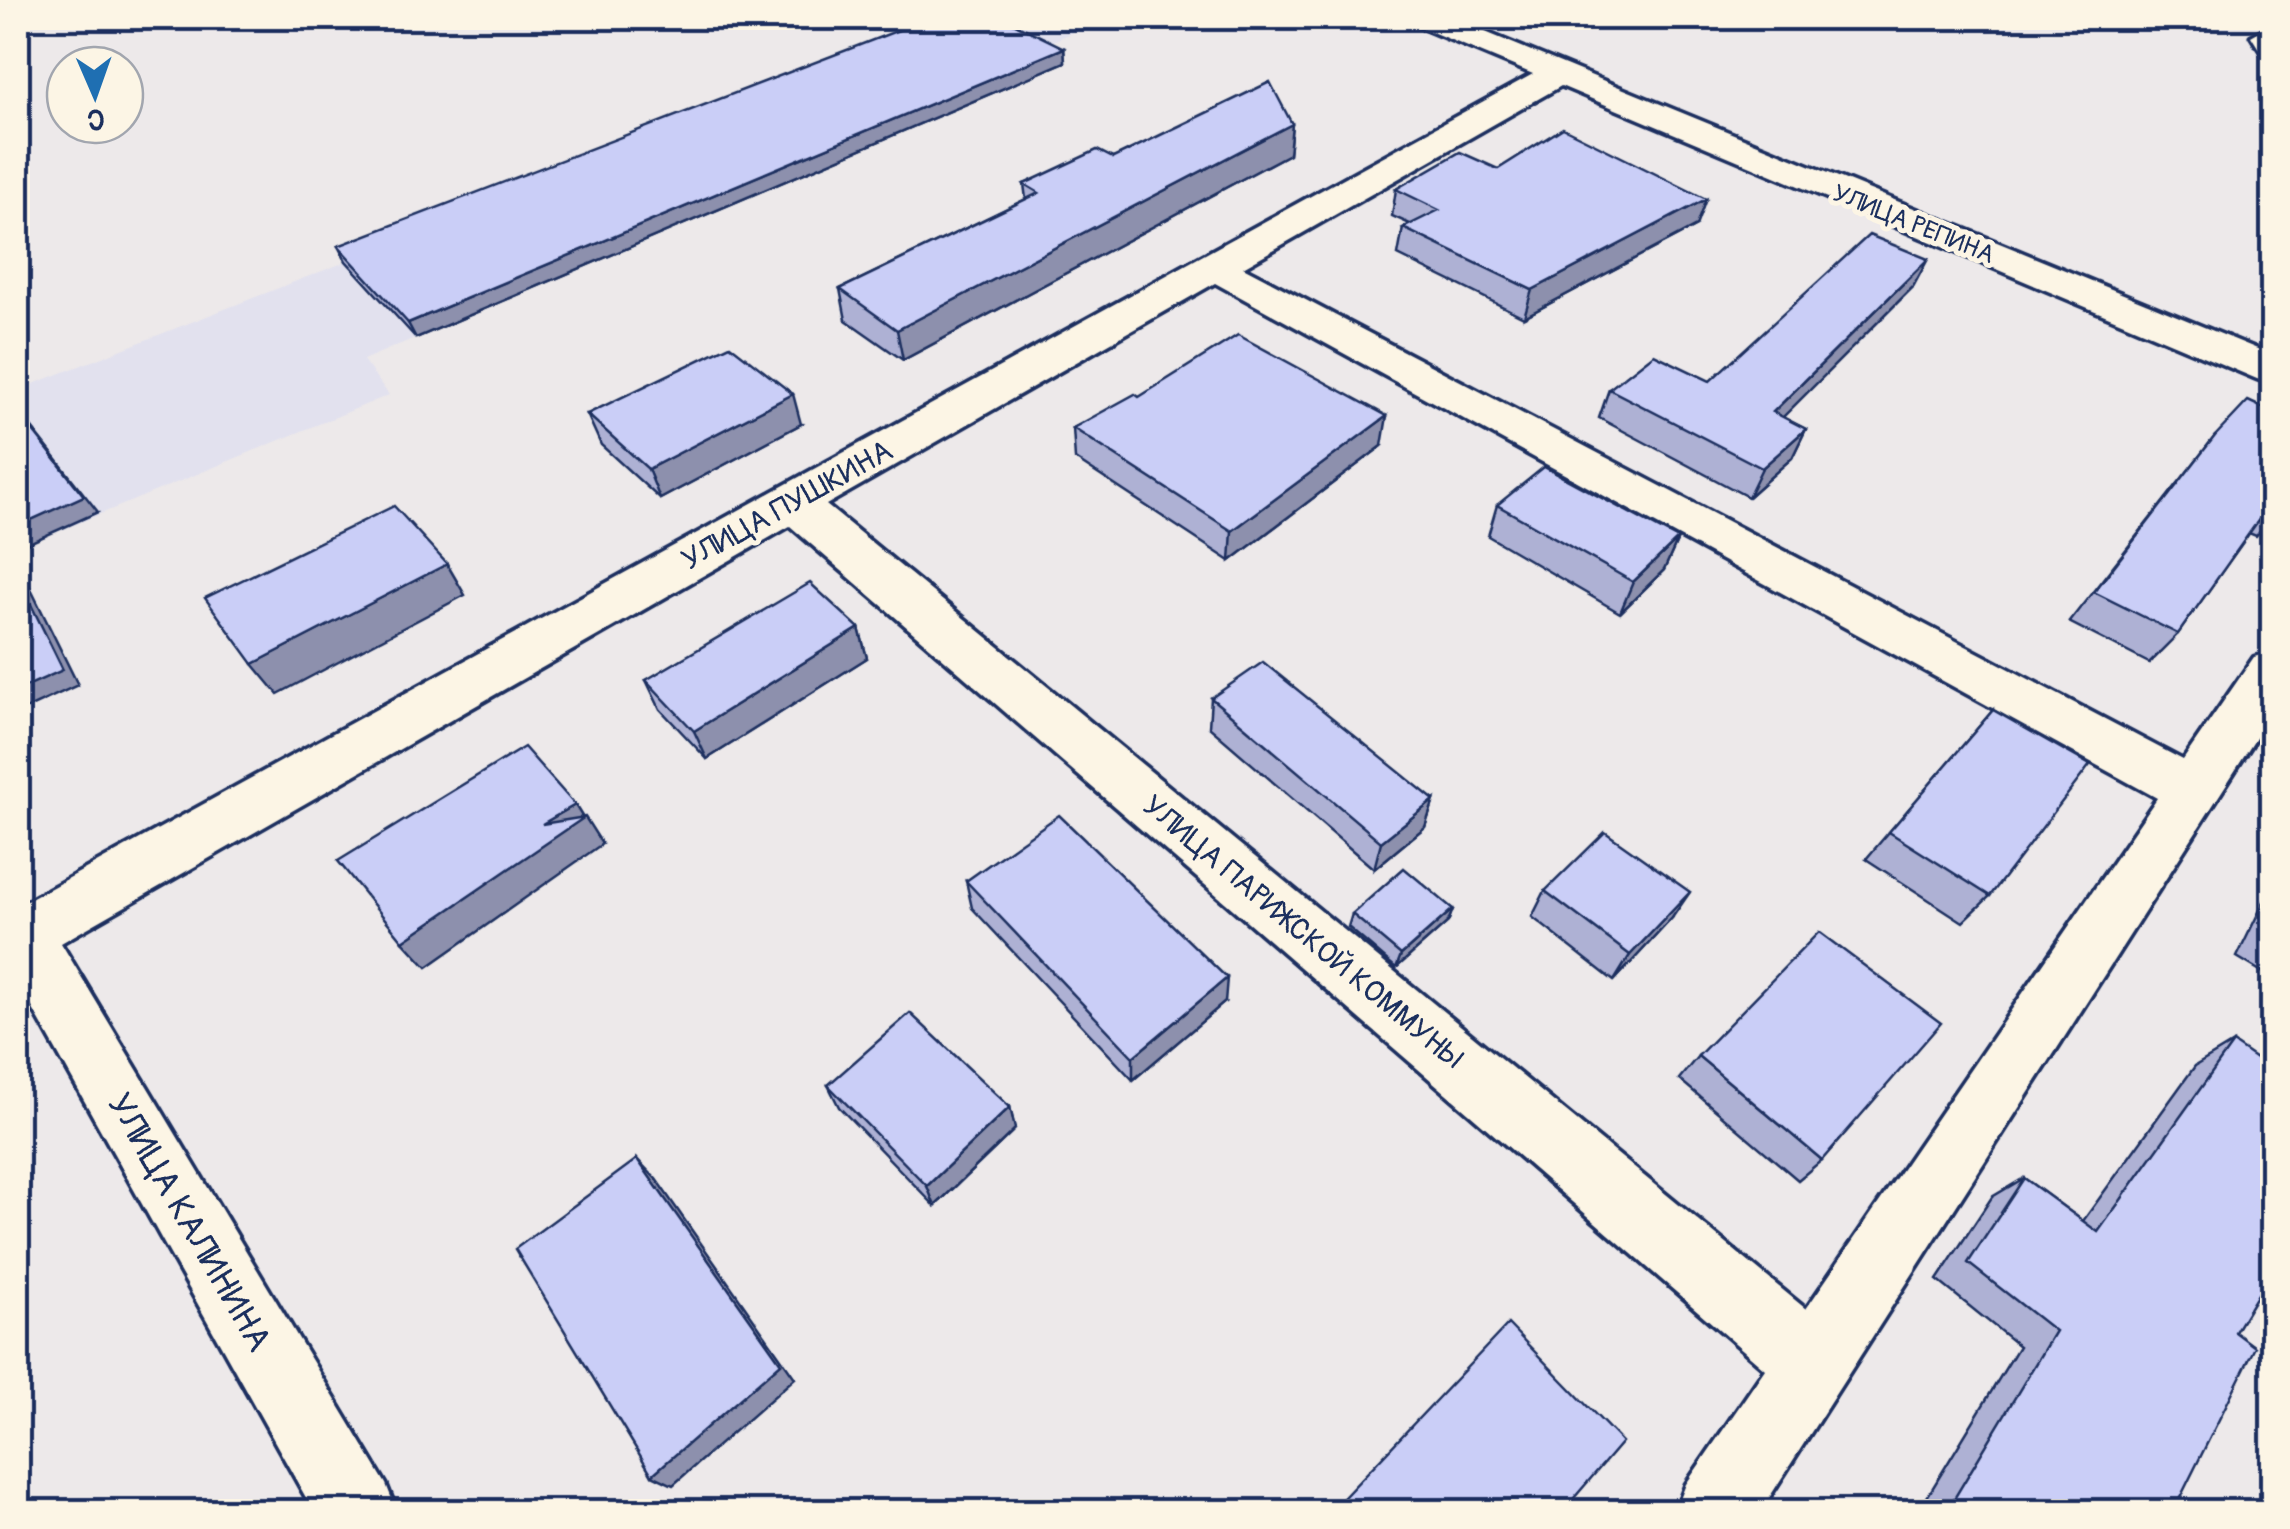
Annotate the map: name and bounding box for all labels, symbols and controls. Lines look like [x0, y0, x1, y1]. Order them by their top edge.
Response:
north arrow [45, 45, 145, 145]
text: С [87, 101, 105, 136]
street label: УЛИЦА РЕПИНА [1828, 178, 1999, 271]
street label: УЛИЦА ПУШКИНА [675, 432, 899, 579]
street label: УЛИЦА ПАРИЖСКОЙ КОММУНЫ [1135, 787, 1470, 1077]
street label: УЛИЦА КАЛИНИНА [97, 1085, 281, 1360]

